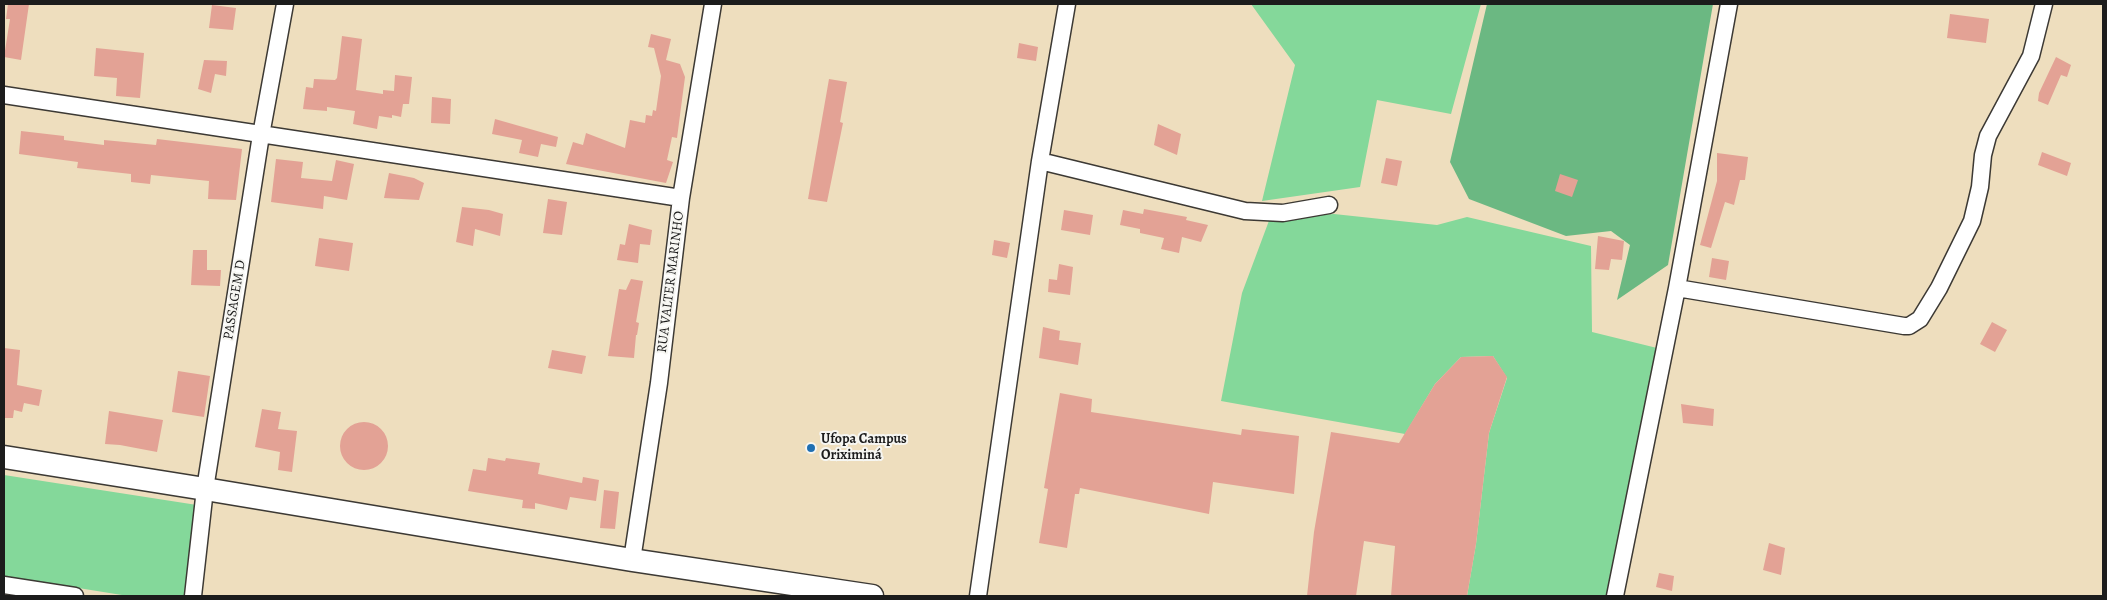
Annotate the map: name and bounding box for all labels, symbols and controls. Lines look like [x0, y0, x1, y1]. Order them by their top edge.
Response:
street label: RUA VALTER MARINHO [654, 210, 688, 354]
street label: PASSAGEM D [220, 259, 250, 341]
place label: Ufopa Campus Oriximiná [821, 432, 907, 464]
marker: Ufopa Campus Oriximiná [805, 442, 817, 454]

